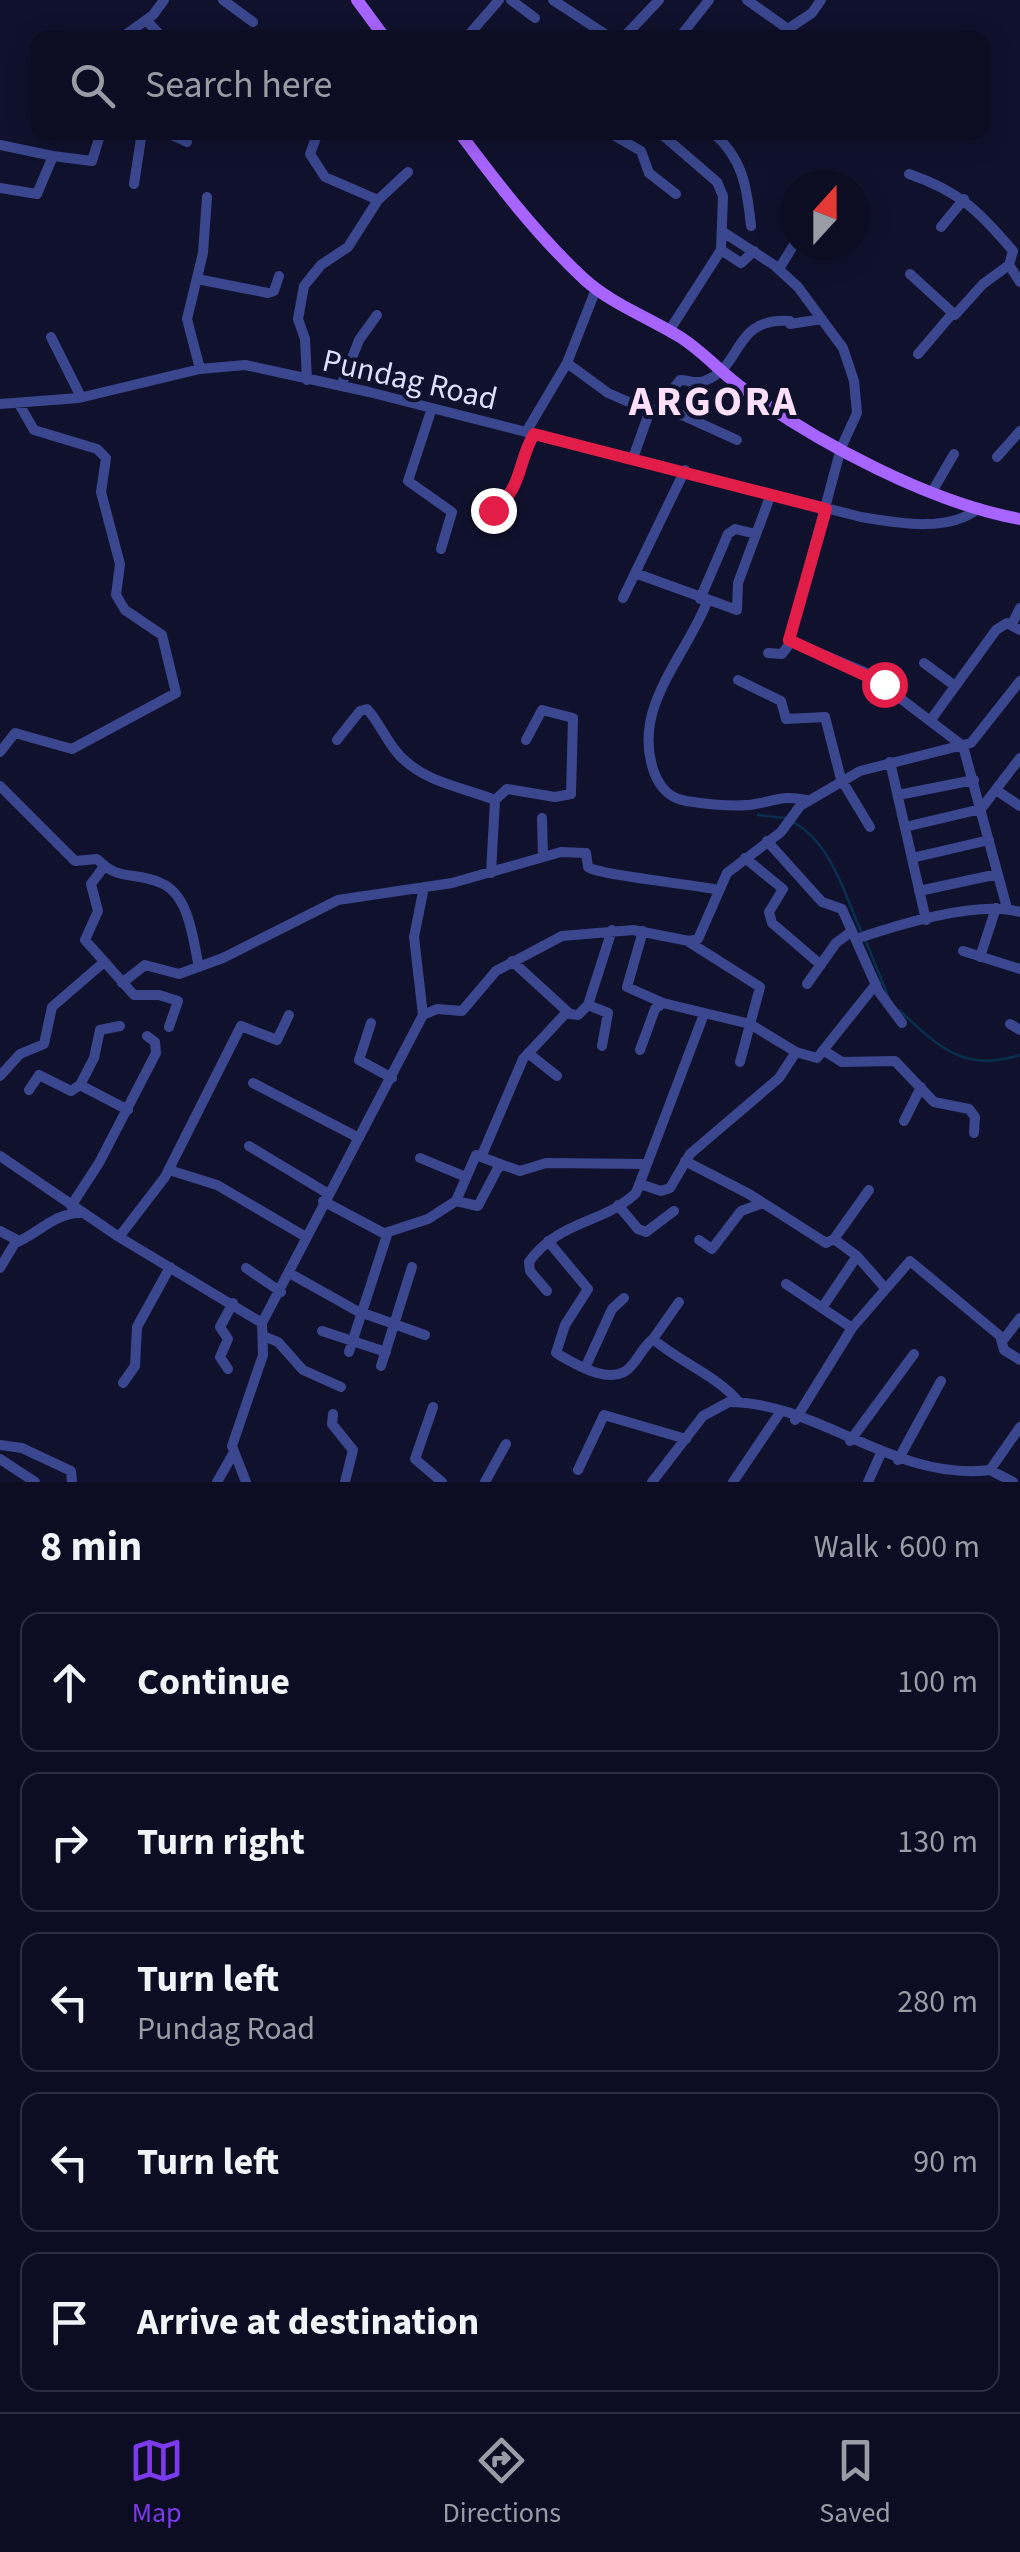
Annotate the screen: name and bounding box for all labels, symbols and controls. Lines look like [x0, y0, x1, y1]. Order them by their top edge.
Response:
search box [30, 30, 990, 140]
icon: search [65, 58, 120, 113]
text: Search here [145, 58, 332, 112]
north arrow [780, 170, 870, 260]
street label: Pundag Road [318, 338, 502, 422]
district label: ARGORA [628, 372, 799, 432]
route end [471, 488, 517, 534]
route start [862, 662, 908, 708]
text: 8 min [40, 1517, 142, 1577]
text: Walk · 600 m [814, 1524, 980, 1570]
icon: ahead [42, 1655, 97, 1710]
text: Continue [137, 1655, 290, 1709]
text: 100 m [897, 1659, 978, 1705]
icon: right [42, 1815, 97, 1870]
text: Turn right [137, 1815, 305, 1869]
text: 130 m [897, 1819, 978, 1865]
text: Turn left [137, 1952, 279, 2006]
icon: left [42, 1975, 97, 2030]
text: 280 m [897, 1979, 978, 2025]
text: Pundag Road [137, 2006, 315, 2052]
icon: left [42, 2135, 97, 2190]
text: Turn left [137, 2135, 279, 2189]
text: 90 m [913, 2139, 978, 2185]
icon: arrive [42, 2295, 97, 2350]
text: Arrive at destination [137, 2295, 479, 2349]
tab: Map [129, 2433, 184, 2533]
tab: Directions [443, 2433, 561, 2533]
tab: Saved [819, 2433, 891, 2533]

